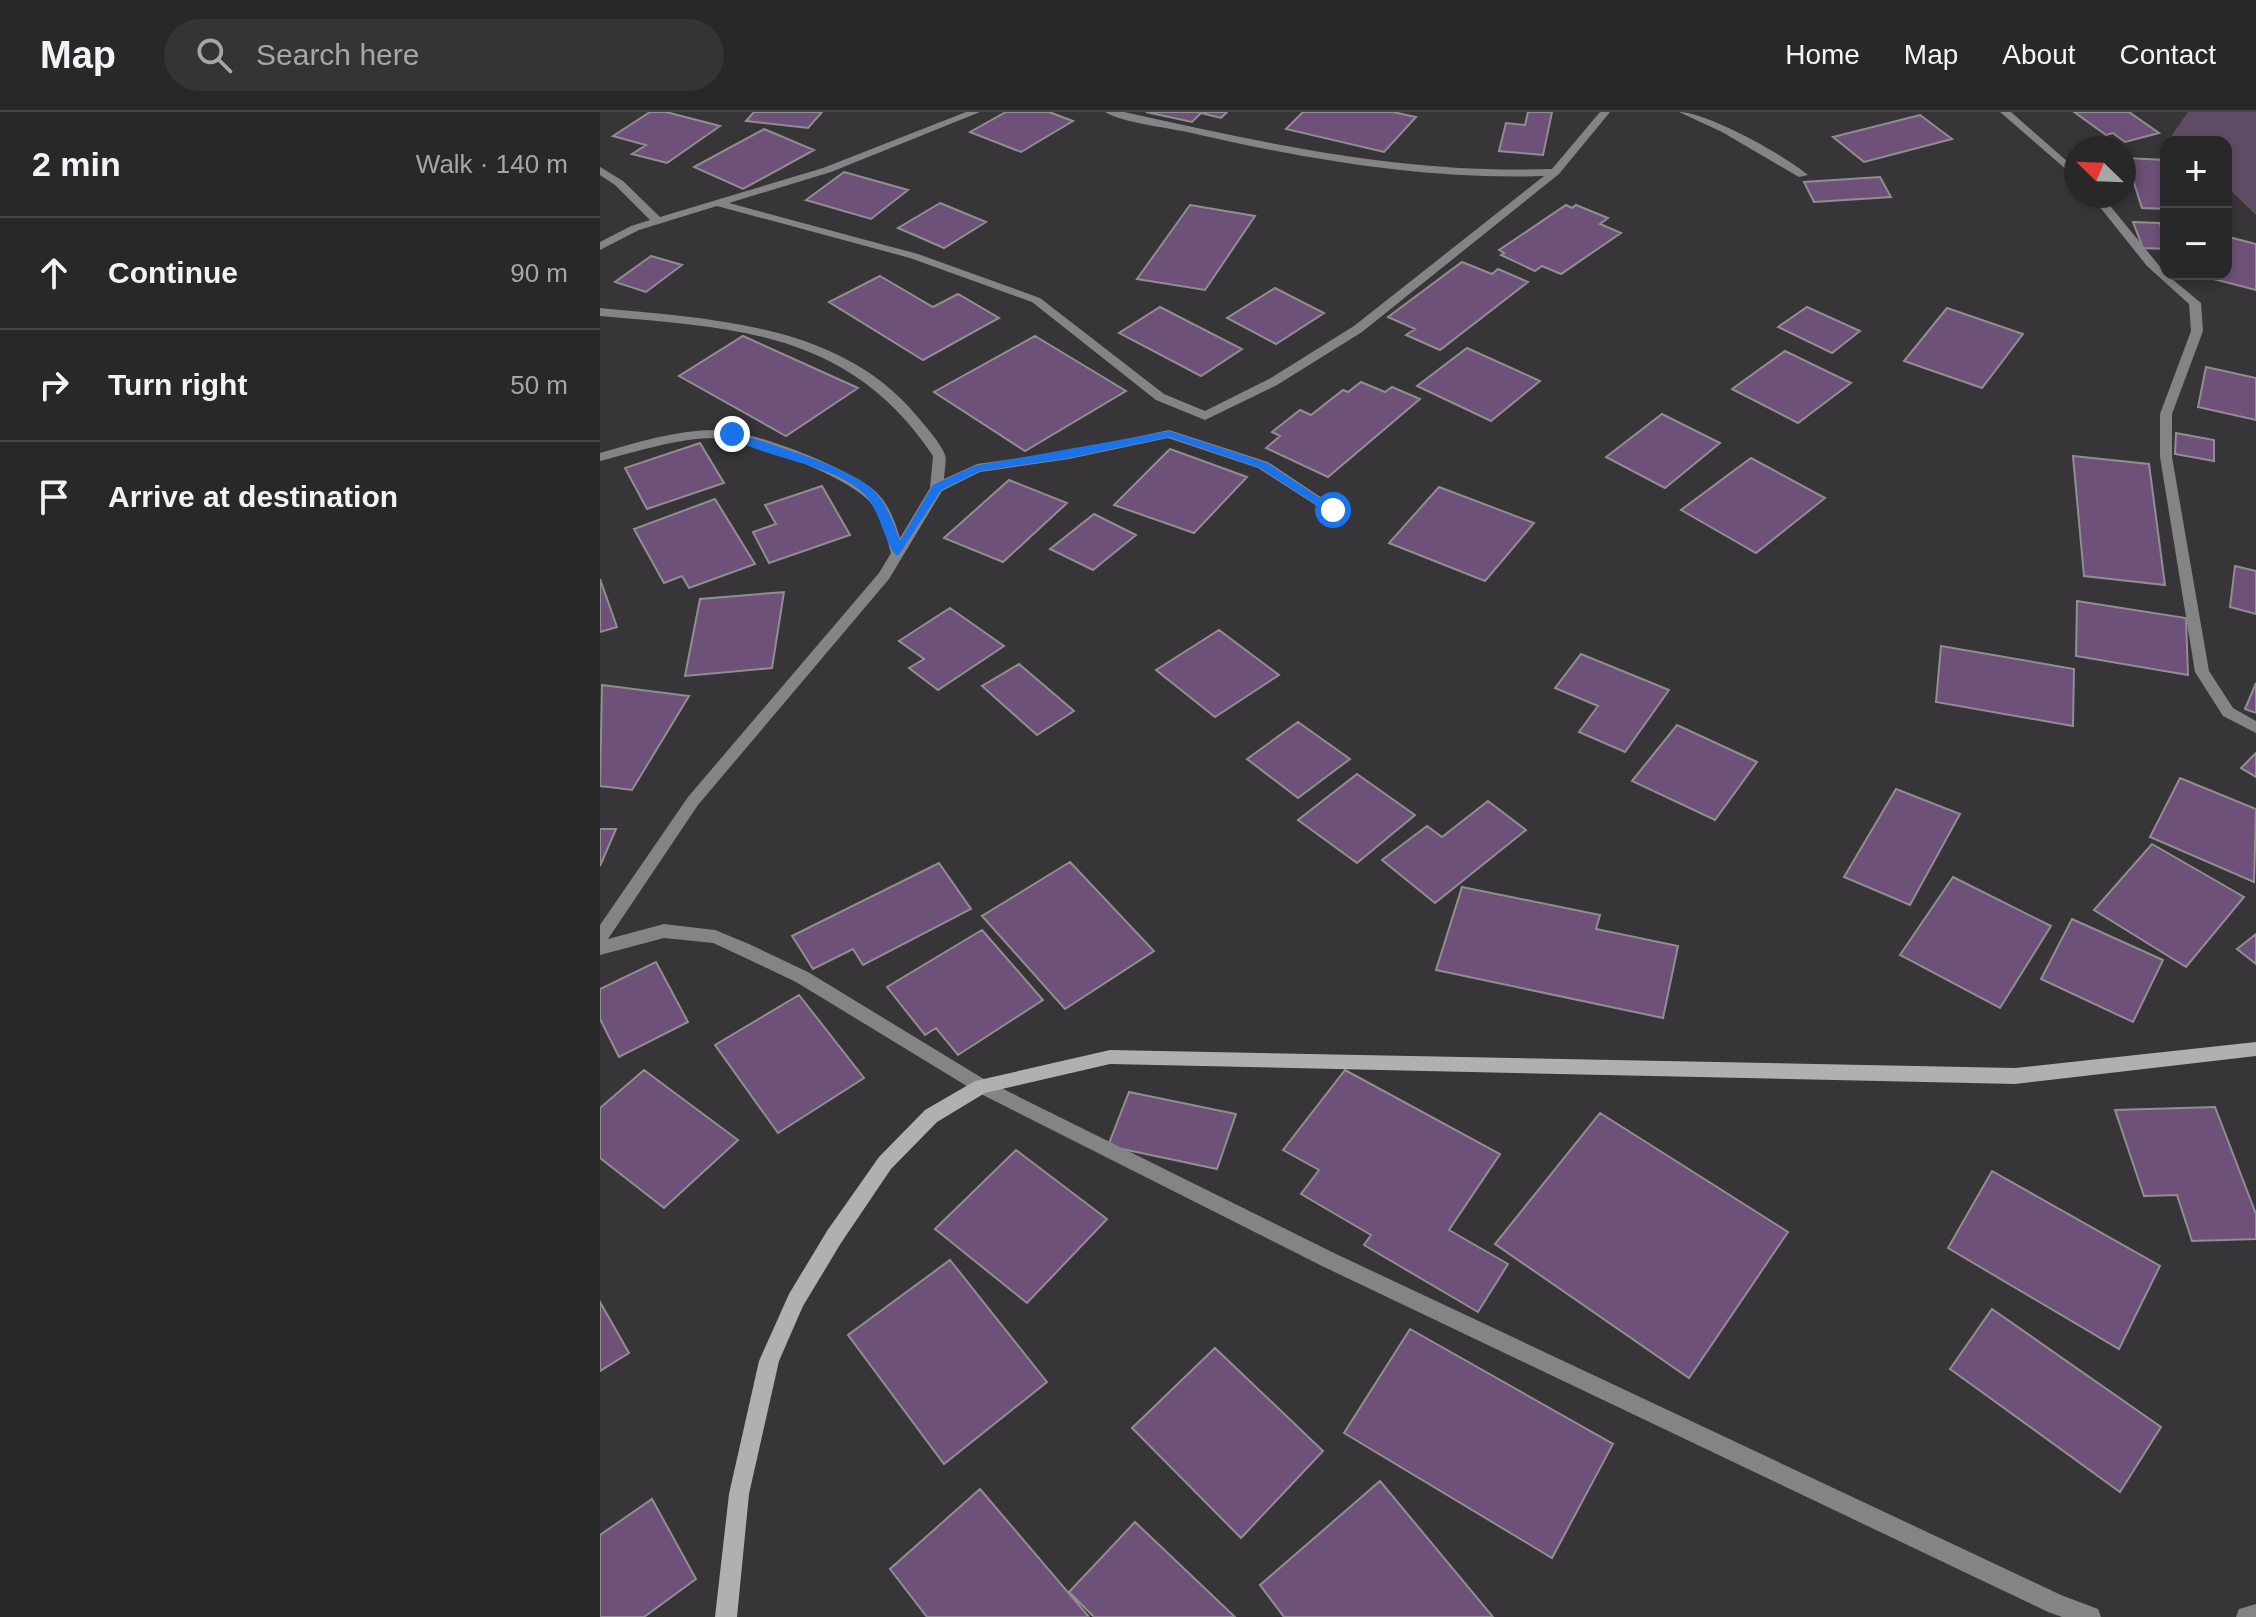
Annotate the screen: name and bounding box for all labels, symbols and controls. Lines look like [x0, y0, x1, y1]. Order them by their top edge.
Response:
search box [164, 19, 724, 91]
icon: search [192, 33, 236, 77]
text: Map [40, 34, 116, 76]
text: Search here [256, 38, 419, 71]
text: Home [1785, 39, 1860, 70]
text: Map [1904, 39, 1958, 70]
text: About [2002, 39, 2076, 70]
text: Contact [2120, 39, 2216, 70]
north arrow [2064, 136, 2136, 208]
map controls [2160, 136, 2232, 280]
button: + [2160, 136, 2232, 208]
text: 2 min [32, 145, 121, 183]
text: Walk · 140 m [416, 149, 568, 179]
button: − [2160, 208, 2232, 280]
icon: ahead [32, 251, 76, 295]
text: Continue [108, 256, 238, 289]
text: 90 m [510, 258, 568, 288]
icon: right [32, 363, 76, 407]
text: Turn right [108, 368, 247, 401]
text: 50 m [510, 370, 568, 400]
route end [714, 416, 750, 452]
icon: arrive [32, 475, 76, 519]
text: Arrive at destination [108, 480, 398, 513]
route start [1315, 492, 1351, 528]

